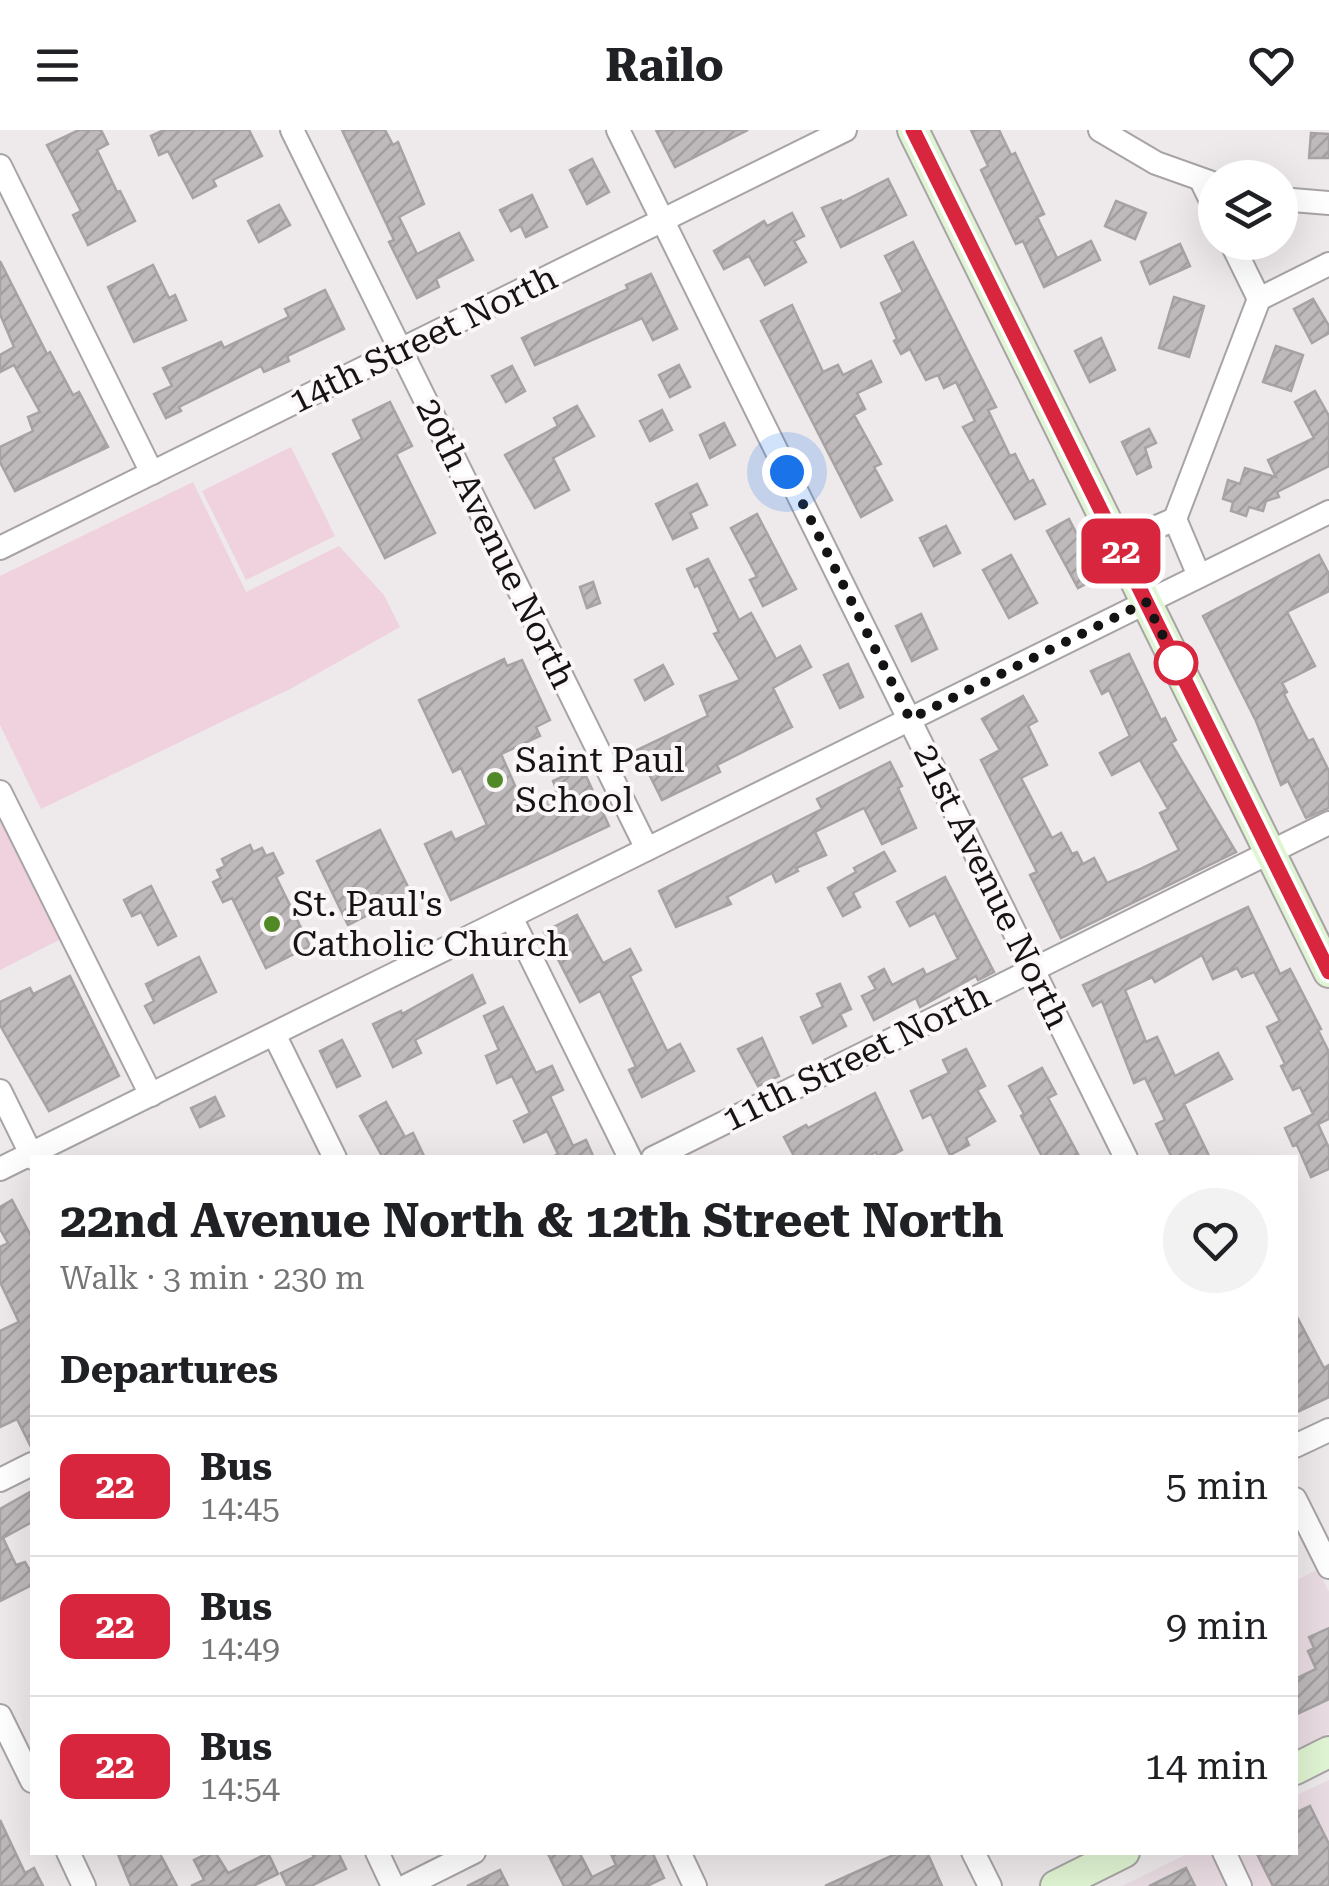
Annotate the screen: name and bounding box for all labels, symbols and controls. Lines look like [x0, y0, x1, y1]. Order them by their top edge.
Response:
icon: menu [30, 38, 85, 93]
icon: heart [1244, 38, 1299, 93]
text: Railo [605, 39, 724, 92]
map controls [1198, 160, 1298, 260]
button: layers [1198, 160, 1298, 260]
street label: 14th Street North [283, 257, 564, 422]
street label: 20th Avenue North [407, 391, 584, 695]
your location [762, 447, 812, 497]
line badge: 22 [1076, 518, 1166, 584]
text: 22 [1101, 531, 1141, 572]
unlabelled marker [1155, 642, 1197, 684]
street label: 21st Avenue North [905, 737, 1078, 1035]
place label: Saint Paul School [515, 740, 685, 821]
marker: Saint Paul School [484, 769, 506, 791]
place label: St. Paul's Catholic Church [292, 884, 569, 965]
marker: St. Paul's Catholic Church [261, 913, 283, 935]
street label: 11th Street North [716, 975, 997, 1140]
button: heart [1163, 1188, 1268, 1293]
text: 22nd Avenue North & 12th Street North [60, 1193, 1004, 1249]
text: Walk · 3 min · 230 m [60, 1259, 364, 1297]
text: Departures [60, 1348, 278, 1392]
text: Bus [200, 1445, 272, 1489]
text: 5 min [1166, 1464, 1268, 1508]
text: 22 [95, 1466, 135, 1507]
text: 14:45 [200, 1489, 280, 1527]
text: Bus [200, 1585, 272, 1629]
text: 9 min [1166, 1604, 1268, 1648]
text: 22 [95, 1606, 135, 1647]
text: 14:49 [200, 1629, 280, 1667]
text: Bus [200, 1725, 272, 1769]
text: 14 min [1145, 1744, 1268, 1788]
text: 22 [95, 1746, 135, 1787]
text: 14:54 [200, 1769, 280, 1807]

